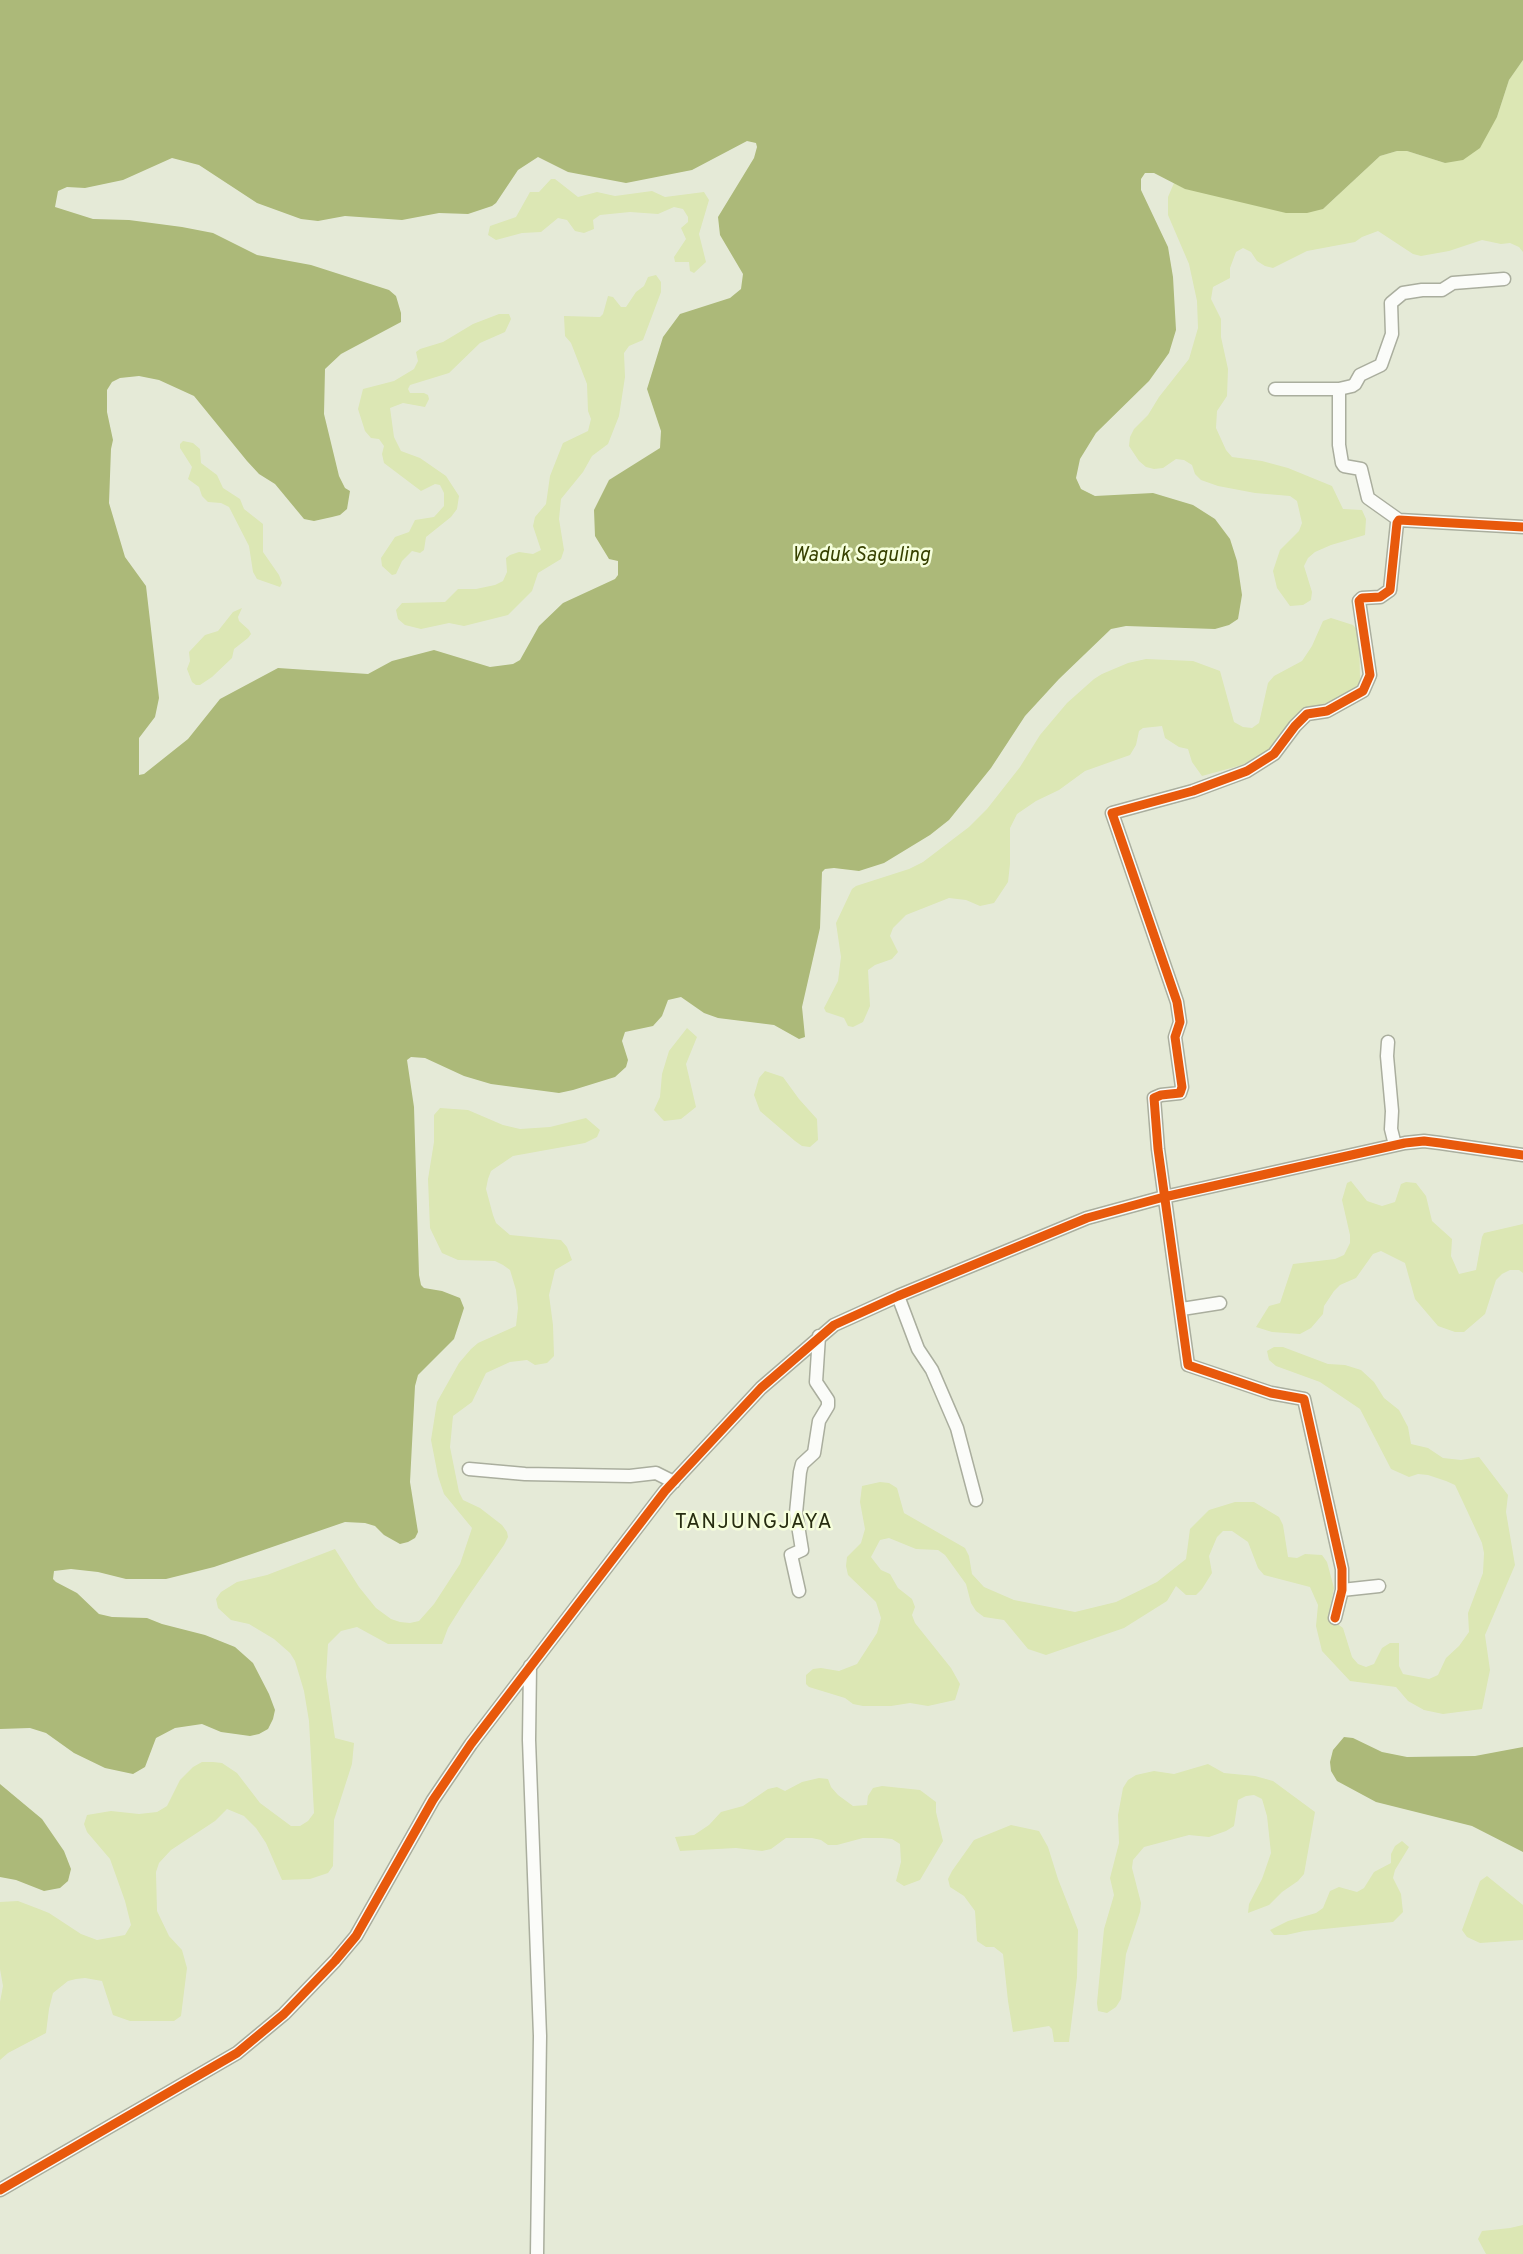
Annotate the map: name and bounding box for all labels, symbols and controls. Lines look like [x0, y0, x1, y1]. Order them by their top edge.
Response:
water label: Waduk Saguling [792, 545, 930, 569]
district label: TANJUNGJAYA [675, 1511, 833, 1537]

